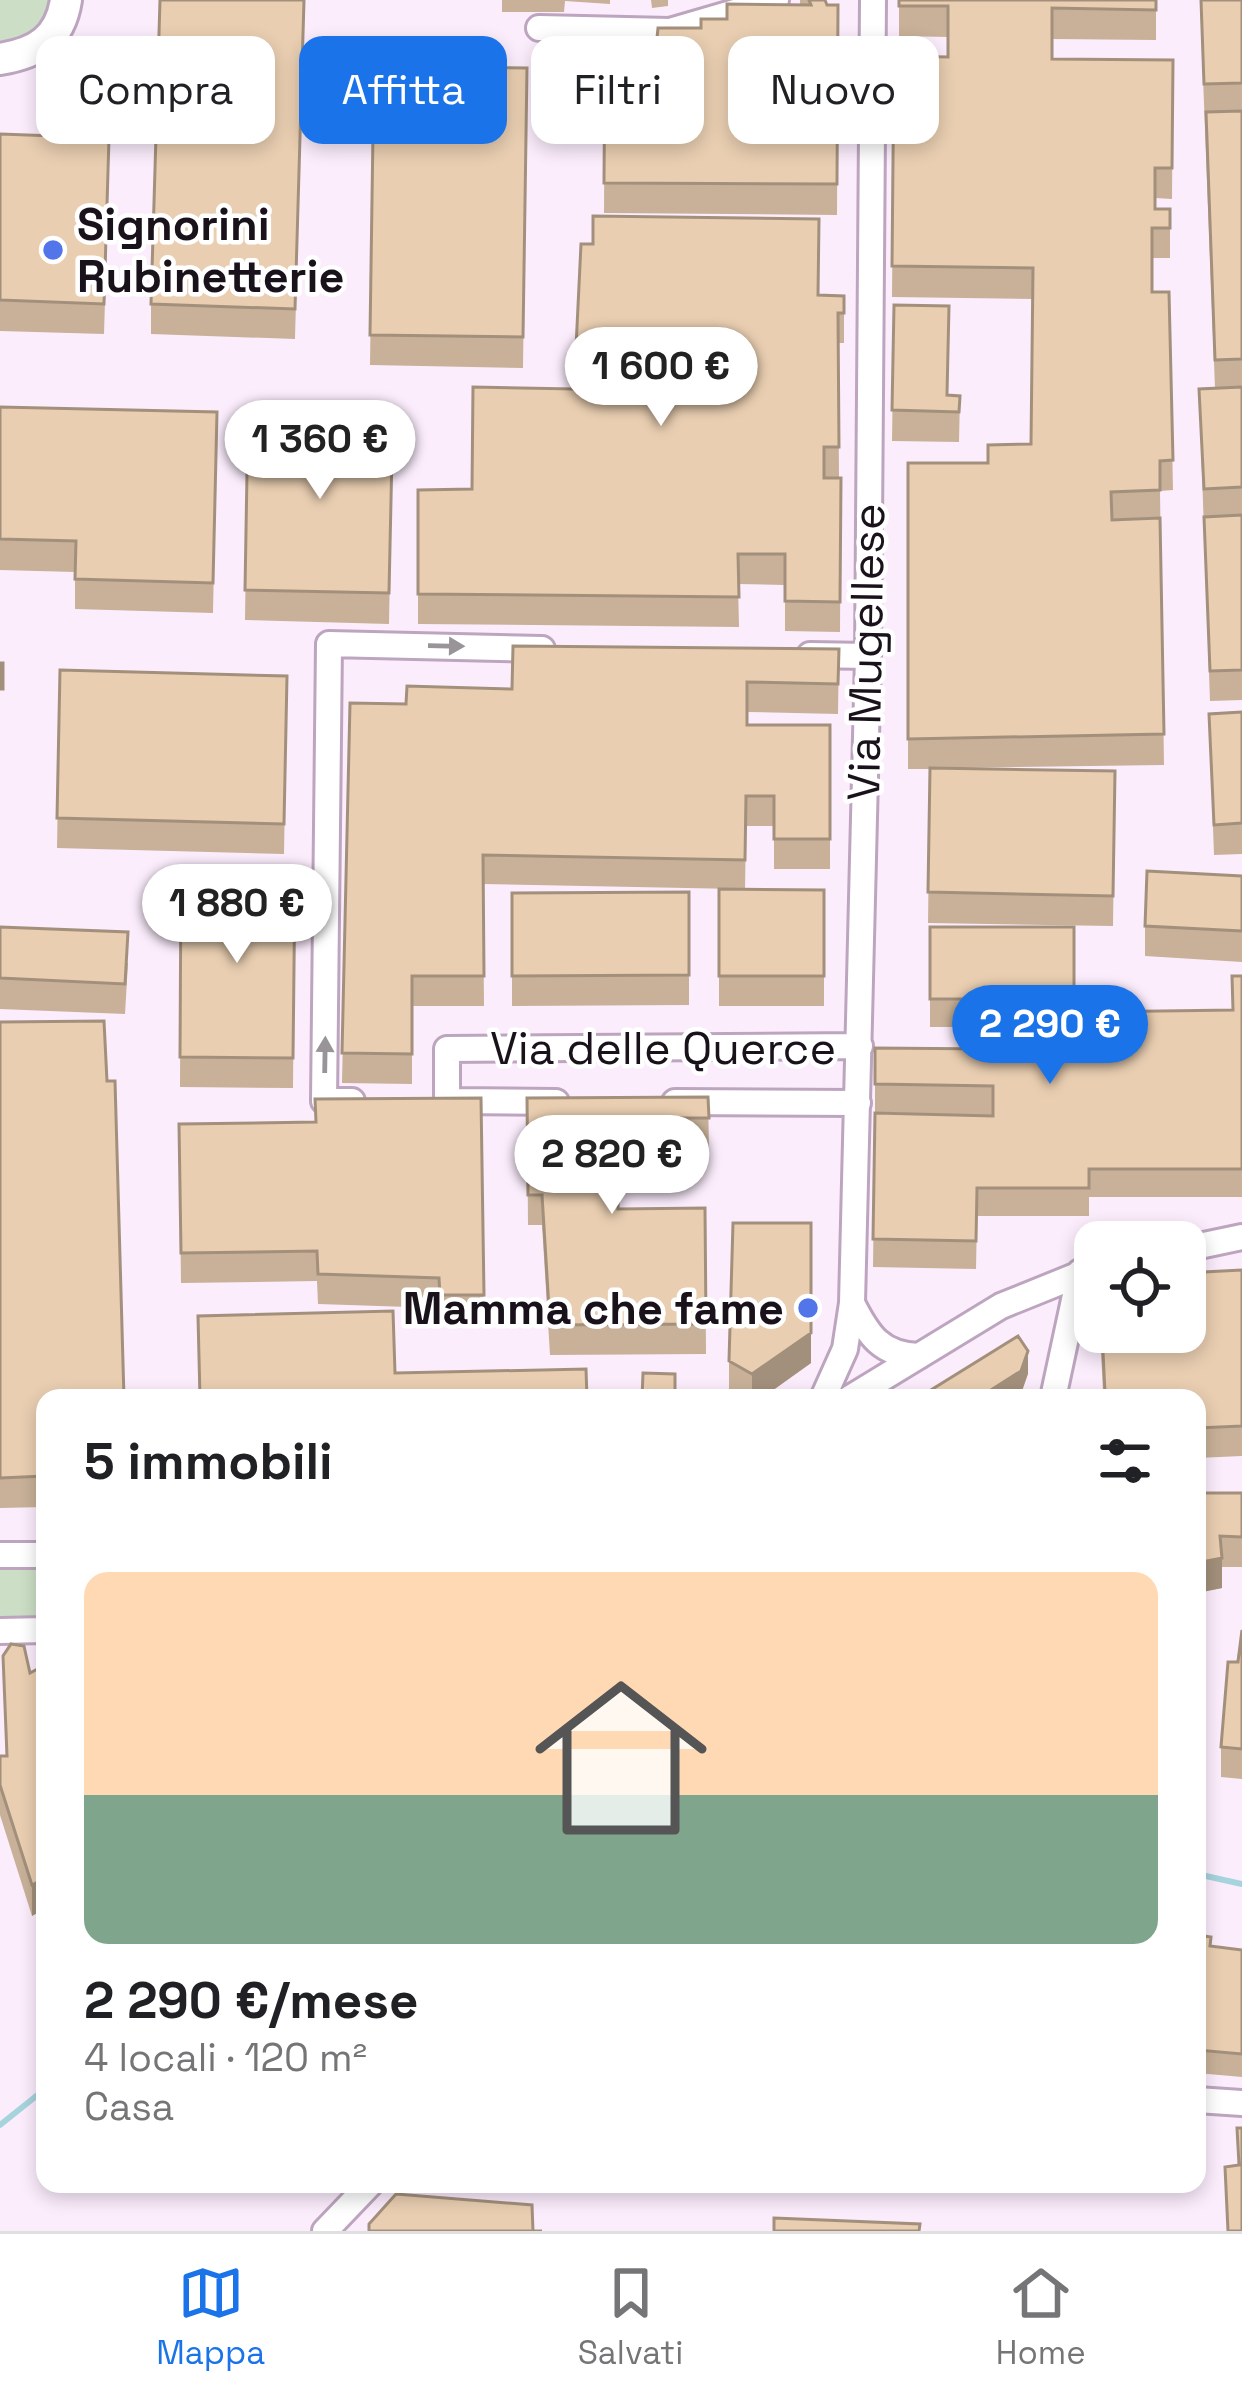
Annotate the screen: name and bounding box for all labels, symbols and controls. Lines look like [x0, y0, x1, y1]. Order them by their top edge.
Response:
chip: Compra [36, 36, 275, 144]
chip: Affitta [299, 36, 507, 144]
chip: Filtri [531, 36, 704, 144]
chip: Nuovo [728, 36, 939, 144]
place label: Signorini Rubinetterie [77, 196, 344, 305]
marker: Signorini Rubinetterie [40, 237, 66, 263]
pin: 1 600 € [550, 327, 772, 429]
text: 1 600 € [592, 341, 730, 390]
pin: 1 360 € [209, 400, 431, 502]
text: 1 360 € [252, 414, 388, 463]
street label: Via Mugellese [835, 503, 897, 801]
one-way arrow [428, 637, 466, 656]
pin: 1 880 € [126, 864, 348, 966]
text: 1 880 € [169, 878, 305, 927]
pin: 2 290 € [939, 985, 1161, 1087]
text: 2 290 € [979, 999, 1121, 1048]
street label: Via delle Querce [490, 1020, 836, 1077]
one-way arrow [315, 1035, 335, 1073]
pin: 2 820 € [501, 1115, 723, 1217]
text: 2 820 € [541, 1129, 683, 1178]
map controls [1074, 1221, 1206, 1353]
button: locate [1074, 1221, 1206, 1353]
place label: Mamma che fame [403, 1280, 784, 1337]
marker: Mamma che fame [795, 1295, 821, 1321]
icon: filters [1092, 1428, 1158, 1494]
text: 5 immobili [84, 1429, 333, 1494]
icon: home [513, 1650, 729, 1866]
text: 2 290 €/mese [84, 1968, 418, 2033]
text: 4 locali · 120 m² [84, 2033, 367, 2082]
text: Casa [84, 2082, 174, 2131]
tab: Mappa [156, 2260, 265, 2374]
tab: Salvati [578, 2260, 683, 2374]
tab: Home [996, 2260, 1086, 2374]

